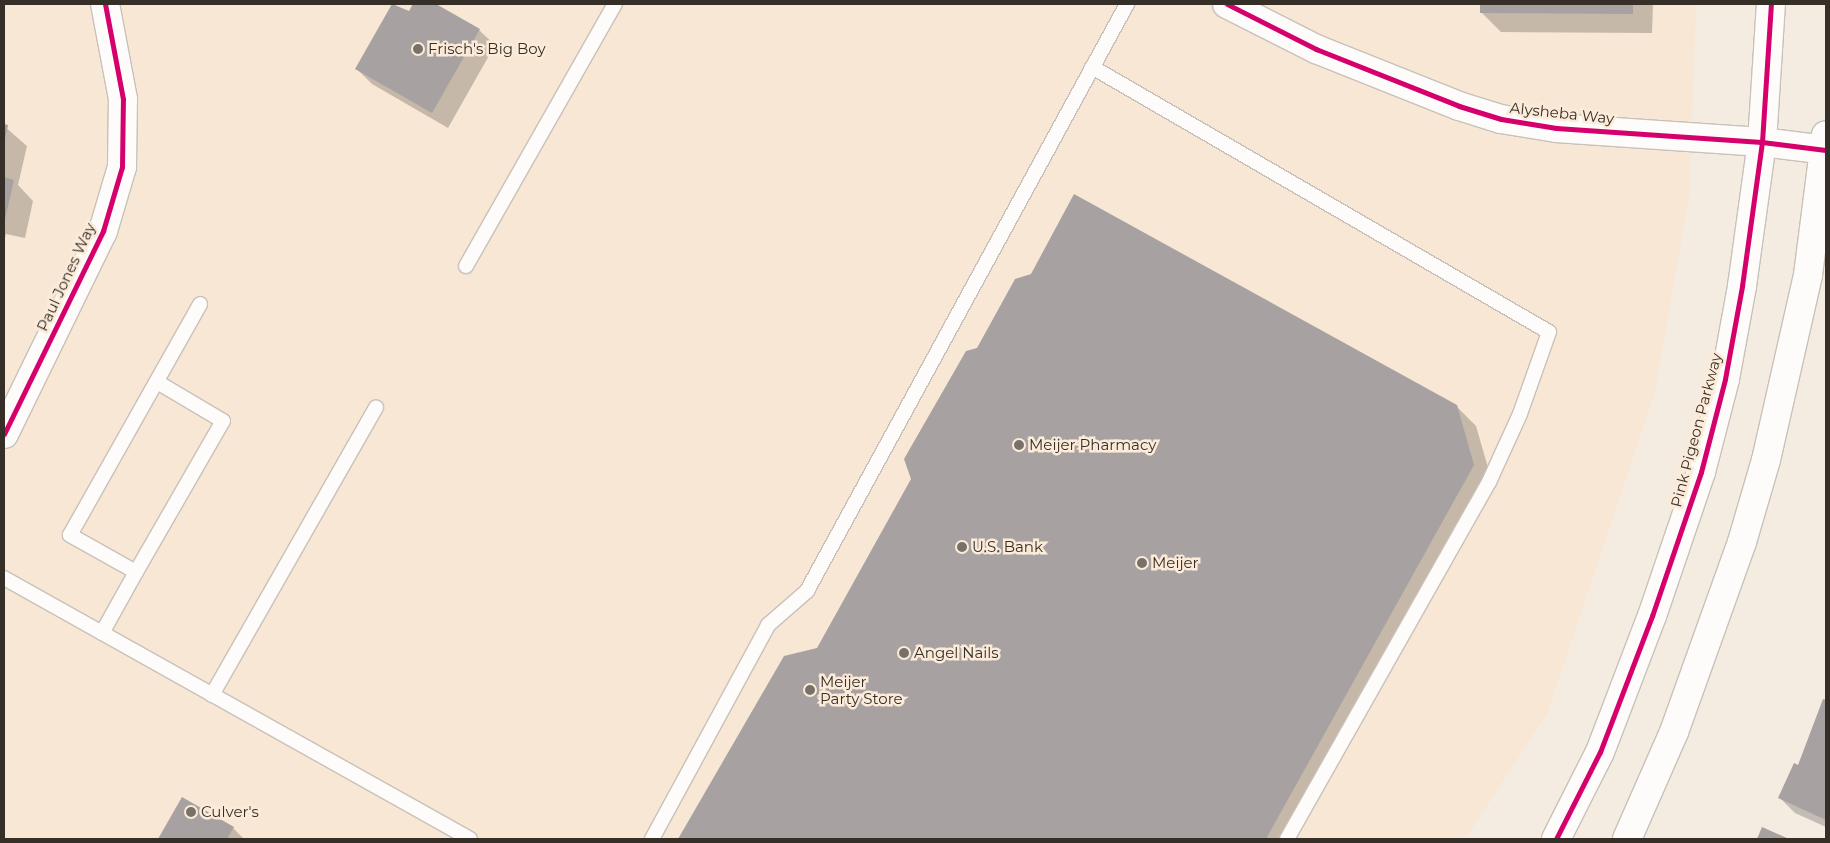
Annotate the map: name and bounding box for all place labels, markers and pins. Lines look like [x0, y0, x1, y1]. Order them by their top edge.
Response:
place label: Frisch's Big Boy [428, 40, 546, 58]
marker: Frisch's Big Boy [412, 43, 424, 55]
place label: Meijer Pharmacy [1029, 436, 1156, 454]
marker: Meijer Pharmacy [1013, 439, 1025, 451]
place label: U.S. Bank [972, 538, 1043, 556]
marker: U.S. Bank [956, 541, 968, 553]
place label: Meijer [1152, 554, 1199, 572]
marker: Meijer [1136, 557, 1148, 569]
place label: Angel Nails [914, 644, 999, 662]
marker: Angel Nails [898, 647, 910, 659]
place label: Meijer Party Store [820, 672, 903, 707]
marker: Meijer Party Store [804, 684, 816, 696]
place label: Culver's [201, 803, 259, 821]
marker: Culver's [185, 806, 197, 818]

